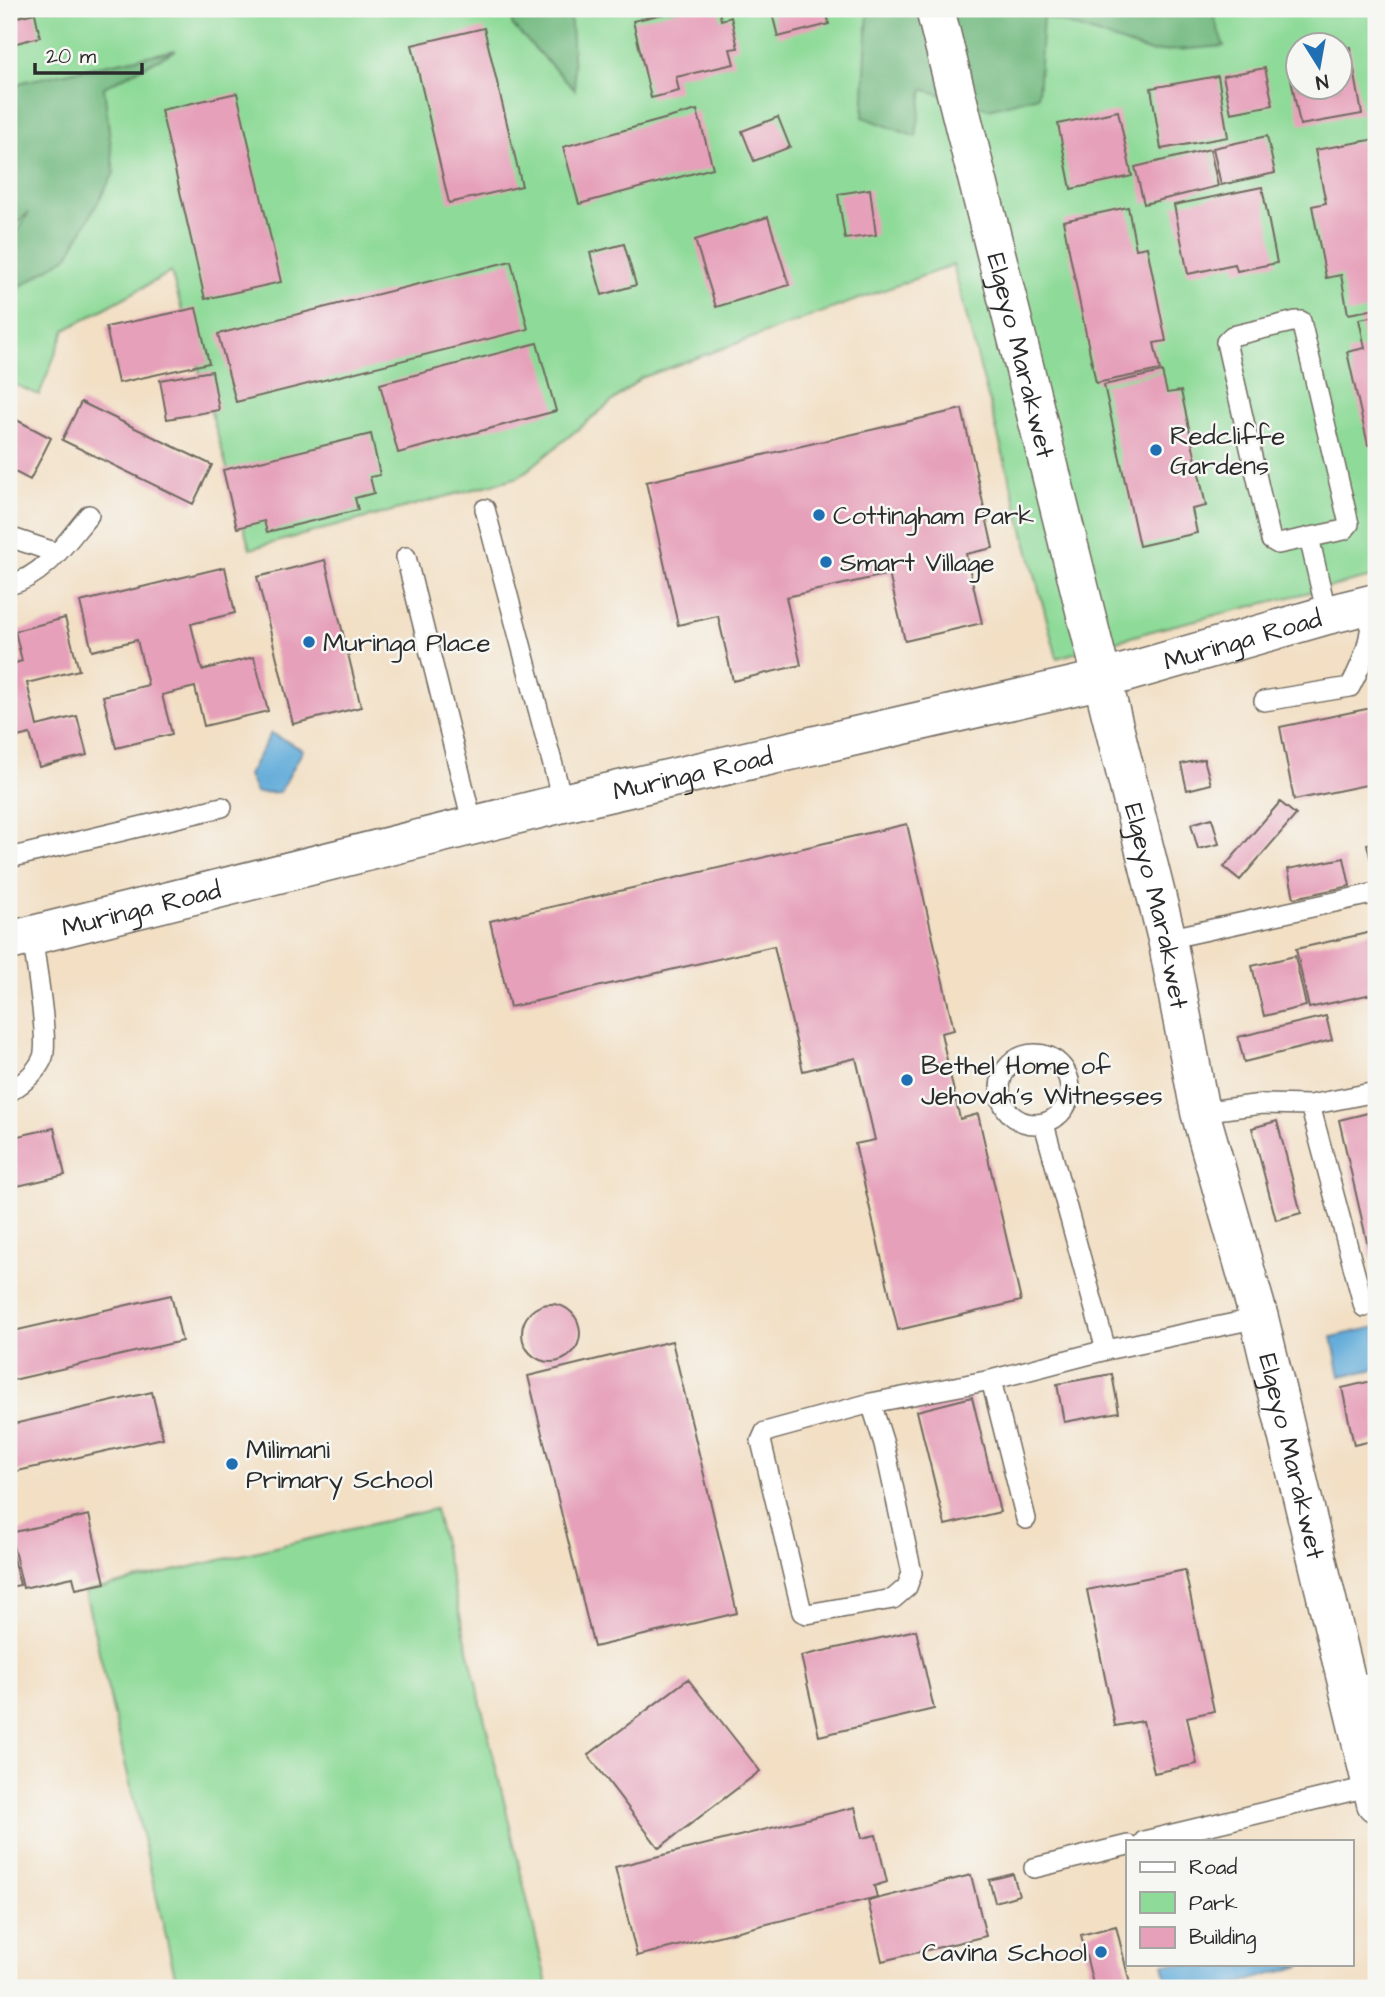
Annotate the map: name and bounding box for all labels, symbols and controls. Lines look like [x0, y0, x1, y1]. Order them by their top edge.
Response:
scale bar [35, 32, 142, 76]
north arrow [1284, 32, 1354, 102]
text: 20 m [46, 42, 97, 71]
text: N [1313, 67, 1330, 96]
street label: Elgeyo Marakwet [978, 249, 1063, 462]
place label: Redcliffe Gardens [1170, 418, 1285, 484]
marker: Redcliffe Gardens [1148, 442, 1164, 458]
place label: Cottingham Park [833, 498, 1034, 536]
marker: Cottingham Park [811, 507, 827, 523]
place label: Smart Village [840, 545, 995, 583]
marker: Smart Village [818, 554, 834, 570]
street label: Muringa Road [1160, 600, 1326, 680]
place label: Muringa Place [323, 625, 490, 663]
marker: Muringa Place [301, 634, 317, 650]
street label: Muringa Road [610, 739, 776, 810]
street label: Elgeyo Marakwet [1115, 799, 1197, 1012]
street label: Muringa Road [58, 872, 225, 946]
place label: Bethel Home of Jehovah's Witnesses [921, 1048, 1163, 1114]
marker: Bethel Home of Jehovah's Witnesses [899, 1072, 915, 1088]
street label: Elgeyo Marakwet [1249, 1350, 1334, 1563]
place label: Milimani Primary School [246, 1432, 433, 1500]
marker: Milimani Primary School [224, 1456, 240, 1472]
legend [1126, 1840, 1354, 1966]
text: Road [1189, 1853, 1237, 1882]
text: Park [1189, 1889, 1238, 1918]
text: Building [1189, 1923, 1257, 1954]
place label: Cavina School [922, 1935, 1087, 1971]
marker: Cavina School [1093, 1944, 1109, 1960]

